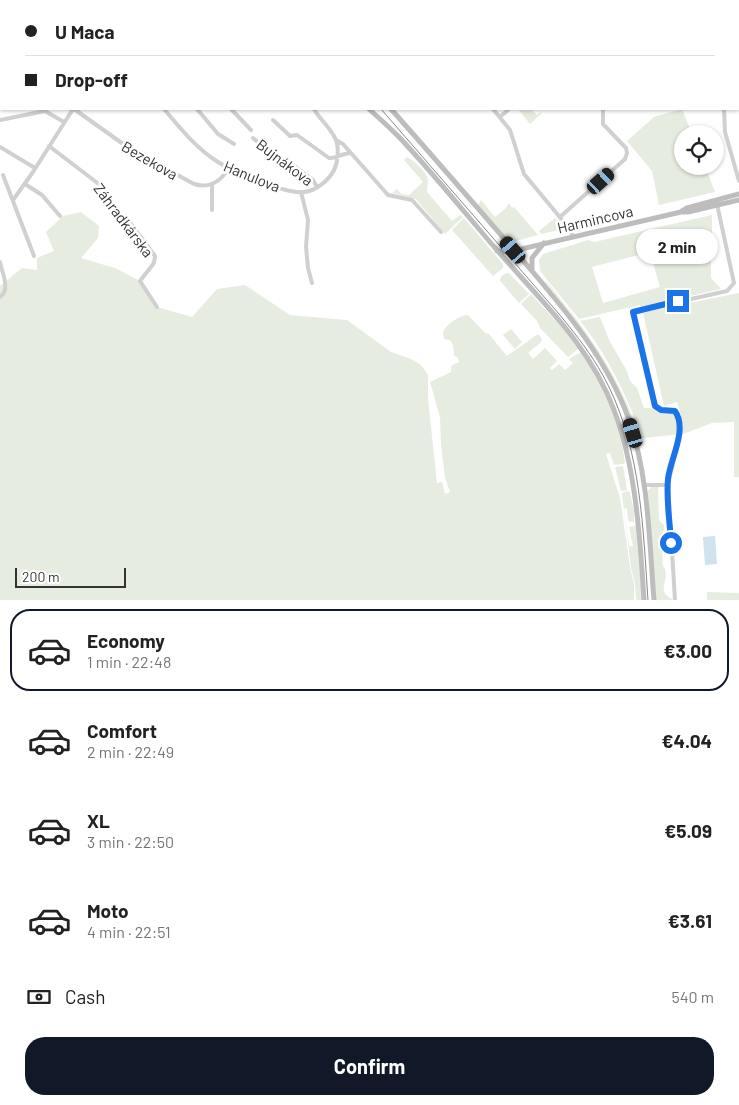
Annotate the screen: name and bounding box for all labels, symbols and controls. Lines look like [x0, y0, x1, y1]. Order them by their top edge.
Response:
text: U Maca [55, 20, 115, 43]
text: Drop-off [55, 68, 128, 91]
map controls [674, 125, 724, 175]
button: locate [674, 125, 724, 175]
street label: Bujnákova [253, 135, 317, 189]
street label: Bezekova [119, 137, 181, 183]
street label: Hanulova [221, 156, 283, 196]
car [584, 165, 617, 197]
street label: Záhradkárska [90, 179, 158, 261]
street label: Harmincova [555, 202, 635, 236]
callout: 2 min [637, 228, 719, 264]
car [497, 234, 528, 266]
text: 2 min [658, 237, 696, 256]
route end [667, 290, 689, 312]
car [621, 416, 644, 450]
route start [660, 532, 682, 554]
scale bar [15, 565, 126, 588]
text: 200 m [22, 568, 60, 585]
icon: car [27, 628, 72, 673]
text: Economy [87, 629, 165, 652]
text: €3.00 [663, 639, 712, 662]
text: 1 min · 22:48 [87, 652, 171, 671]
icon: car [27, 718, 72, 763]
text: Comfort [87, 719, 157, 742]
text: €4.04 [661, 729, 712, 752]
text: 2 min · 22:49 [87, 742, 174, 761]
icon: car [27, 808, 72, 853]
text: XL [87, 809, 110, 832]
text: €5.09 [664, 819, 712, 842]
text: 3 min · 22:50 [87, 832, 174, 851]
icon: car [27, 898, 72, 943]
text: Moto [87, 899, 129, 922]
text: €3.61 [668, 909, 712, 932]
text: 4 min · 22:51 [87, 922, 171, 941]
icon: cash [25, 983, 53, 1011]
text: Cash [65, 985, 106, 1008]
text: 540 m [671, 987, 714, 1006]
button: Confirm [25, 1037, 714, 1095]

